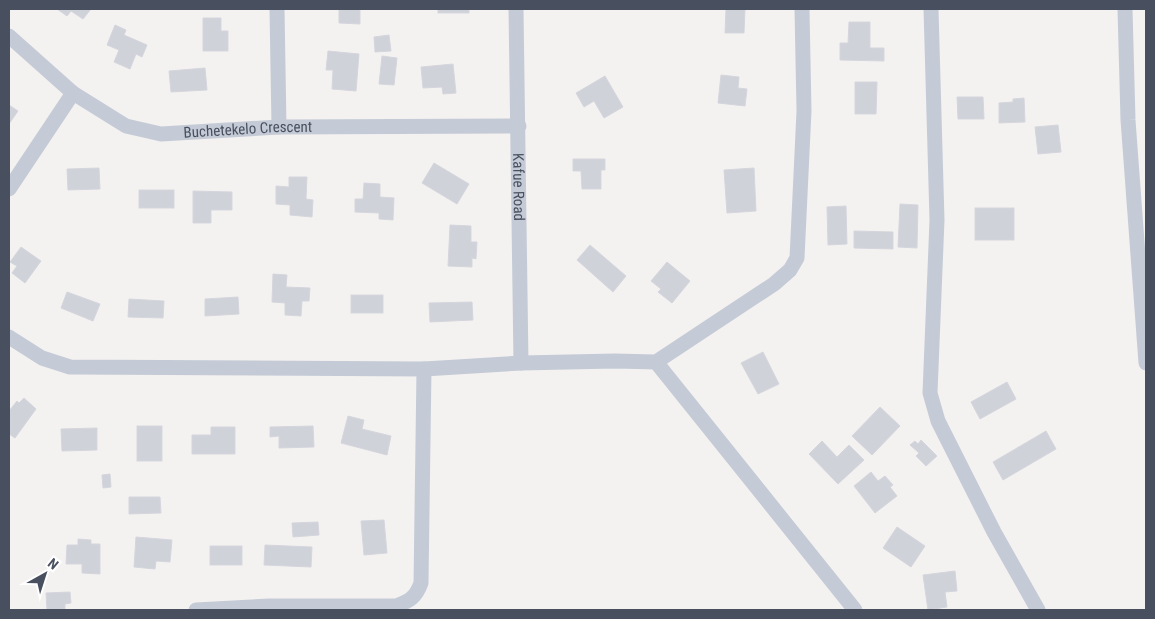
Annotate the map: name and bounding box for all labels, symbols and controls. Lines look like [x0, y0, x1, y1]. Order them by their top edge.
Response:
street label: Buchetekelo Crescent [183, 118, 312, 142]
street label: Kafue Road [509, 153, 528, 221]
north arrow [20, 549, 70, 599]
text: N [45, 555, 62, 573]

